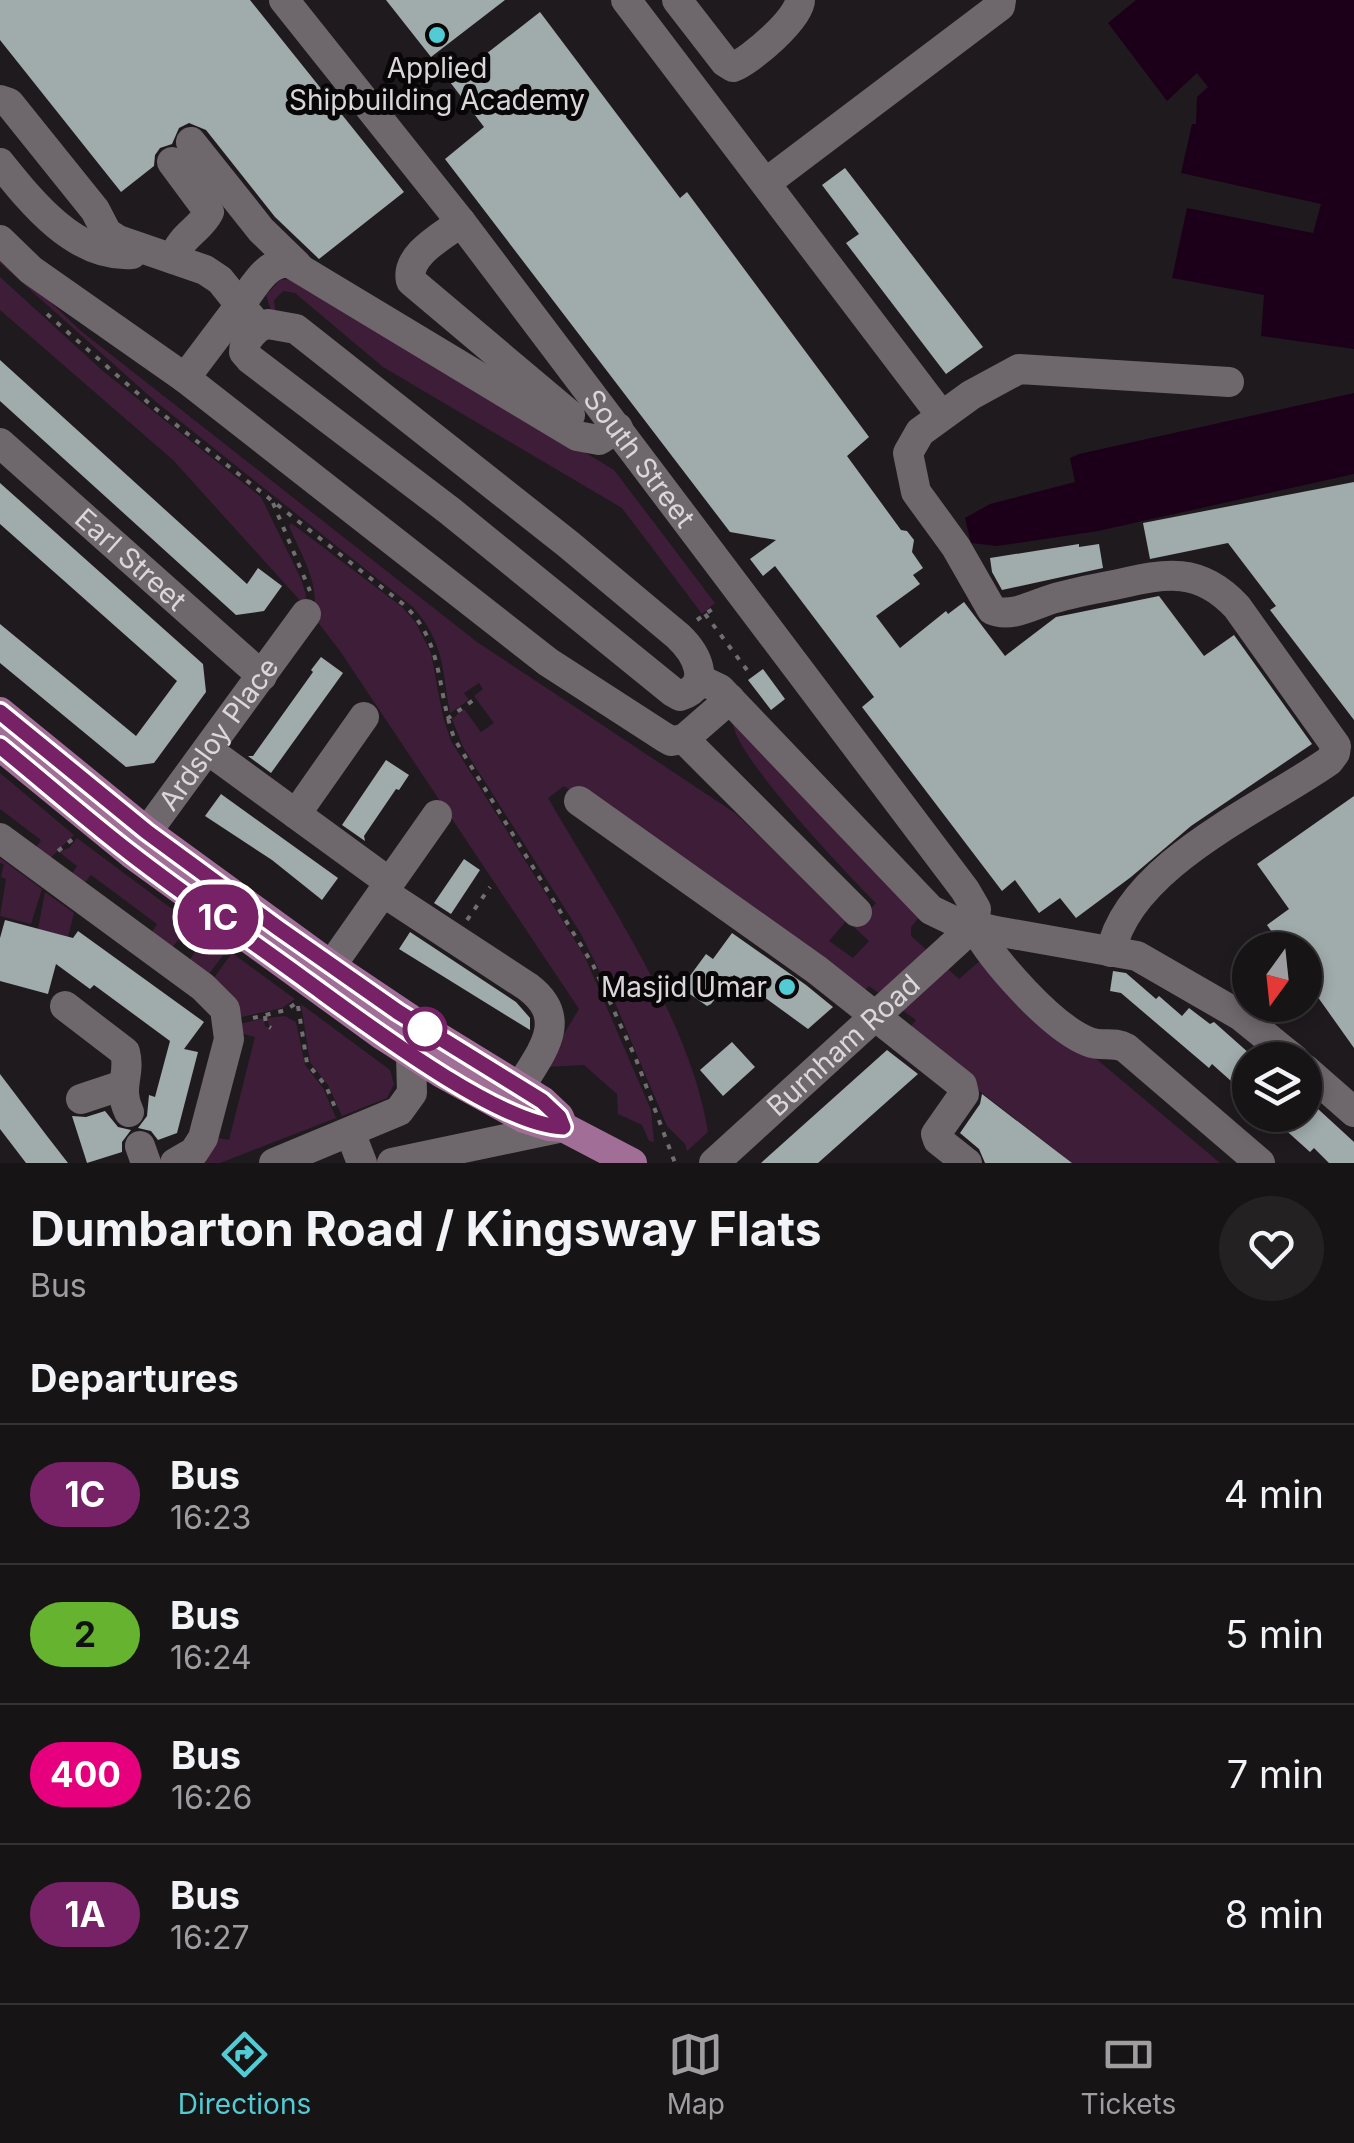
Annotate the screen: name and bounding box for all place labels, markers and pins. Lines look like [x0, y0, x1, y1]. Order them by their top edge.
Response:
marker: Applied Shipbuilding Academy [426, 24, 448, 46]
place label: Applied Shipbuilding Academy [289, 51, 585, 117]
place label: Masjid Umar [601, 970, 767, 1004]
marker: Masjid Umar [776, 976, 798, 998]
unlabelled marker [404, 1008, 446, 1050]

